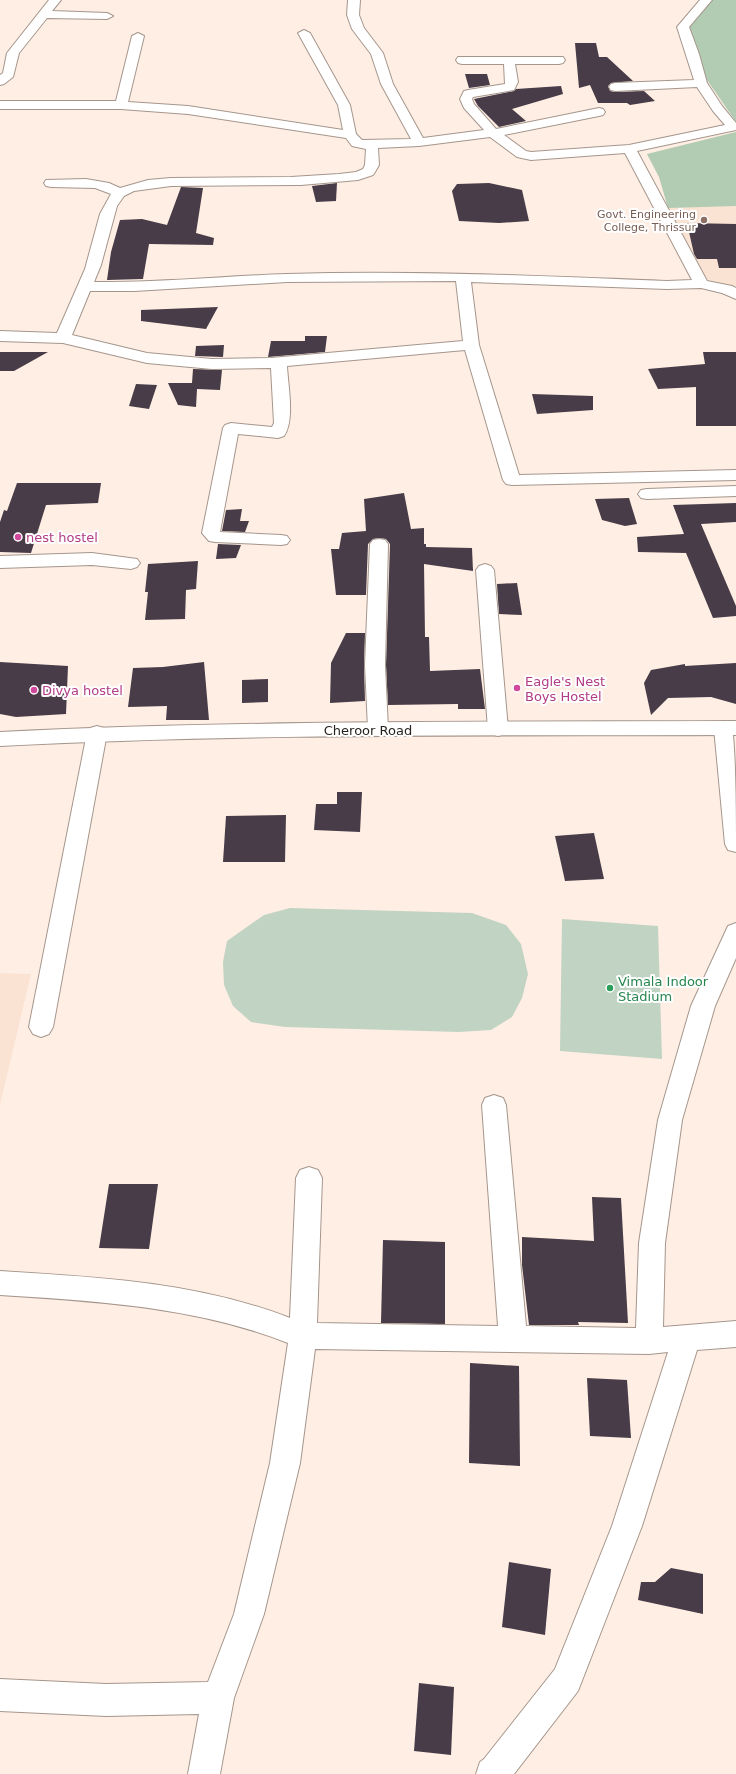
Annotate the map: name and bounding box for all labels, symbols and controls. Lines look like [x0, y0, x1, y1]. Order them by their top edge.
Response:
place label: Govt. Engineering College, Thrissur [597, 208, 696, 234]
marker: Govt. Engineering College, Thrissur [699, 215, 709, 225]
place label: nest hostel [26, 530, 98, 545]
marker: nest hostel [13, 532, 23, 542]
place label: Eagle's Nest Boys Hostel [525, 674, 605, 704]
place label: Divya hostel [42, 683, 123, 698]
marker: Eagle's Nest Boys Hostel [512, 683, 522, 693]
marker: Divya hostel [29, 685, 39, 695]
street label: Cheroor Road [324, 723, 412, 738]
place label: Vimala Indoor Stadium [618, 974, 709, 1004]
marker: Vimala Indoor Stadium [605, 983, 615, 993]

